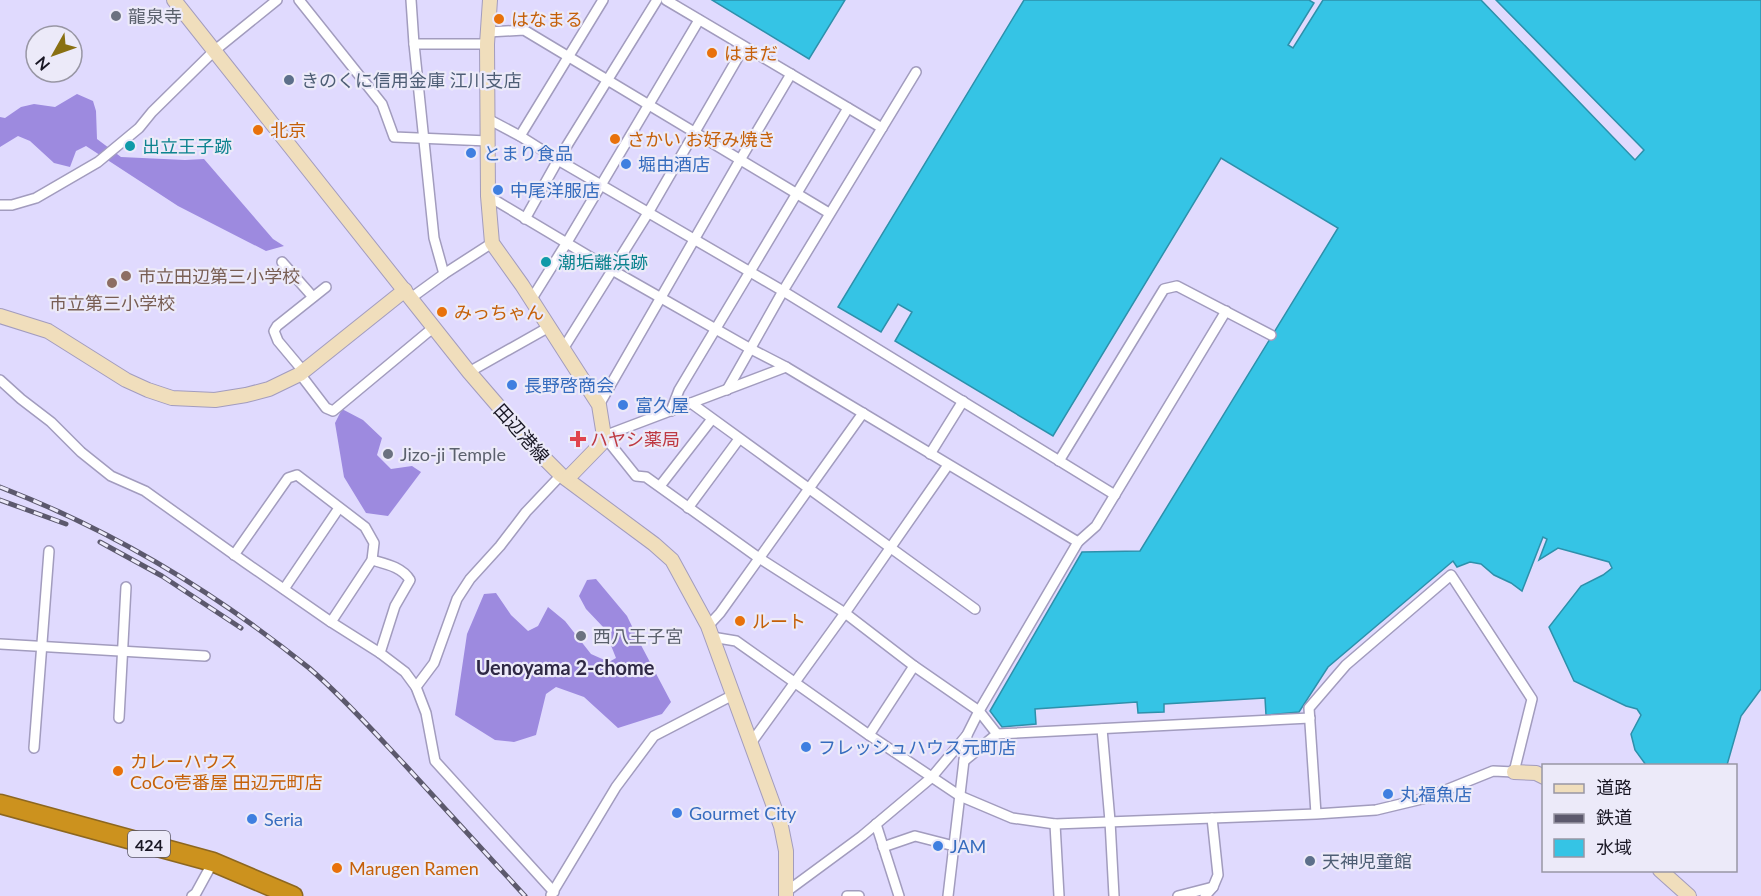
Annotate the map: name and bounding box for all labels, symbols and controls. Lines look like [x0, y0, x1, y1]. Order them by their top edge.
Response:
place label: 龍泉寺 [128, 5, 182, 27]
place label: はなまる [511, 8, 583, 30]
marker: 龍泉寺 [109, 9, 123, 23]
marker: はなまる [492, 12, 506, 26]
north arrow [24, 24, 84, 84]
place label: はまだ [724, 42, 778, 64]
marker: はまだ [705, 46, 719, 60]
text: N [31, 53, 53, 75]
place label: きのくに信用金庫 江川支店 [301, 69, 522, 91]
marker: きのくに信用金庫 江川支店 [282, 73, 296, 87]
place label: 北京 [270, 119, 306, 141]
marker: 北京 [251, 123, 265, 137]
place label: さかい お好み焼き [627, 128, 776, 150]
marker: さかい お好み焼き [608, 132, 622, 146]
place label: 出立王子跡 [142, 135, 232, 157]
marker: 出立王子跡 [123, 139, 137, 153]
place label: とまり食品 [483, 142, 573, 164]
marker: とまり食品 [464, 146, 478, 160]
place label: 堀由酒店 [638, 153, 710, 175]
marker: 堀由酒店 [619, 157, 633, 171]
place label: 中尾洋服店 [510, 179, 600, 201]
marker: 中尾洋服店 [491, 183, 505, 197]
place label: 潮垢離浜跡 [558, 251, 648, 273]
marker: 潮垢離浜跡 [539, 255, 553, 269]
place label: 市立田辺第三小学校 [138, 265, 300, 287]
marker: 市立田辺第三小学校 [119, 269, 133, 283]
marker: 市立第三小学校 [105, 276, 119, 290]
place label: 市立第三小学校 [49, 292, 175, 314]
place label: みっちゃん [454, 301, 544, 323]
marker: みっちゃん [435, 305, 449, 319]
place label: 長野啓商会 [524, 374, 614, 396]
marker: 長野啓商会 [505, 378, 519, 392]
place label: 富久屋 [635, 394, 689, 416]
marker: 富久屋 [616, 398, 630, 412]
street label: 田辺港線 [490, 399, 554, 467]
place label: ハヤシ薬局 [590, 428, 680, 450]
marker: ハヤシ薬局 [571, 432, 585, 446]
place label: Jizo-ji Temple [400, 443, 506, 465]
marker: Jizo-ji Temple [381, 447, 395, 461]
place label: ルート [752, 610, 806, 632]
marker: ルート [733, 614, 747, 628]
place label: 西八王子宮 [593, 625, 683, 647]
marker: 西八王子宮 [574, 629, 588, 643]
district label: Uenoyama 2-chome [476, 655, 655, 679]
place label: フレッシュハウス元町店 [818, 736, 1016, 758]
marker: フレッシュハウス元町店 [799, 740, 813, 754]
place label: カレーハウス CoCo壱番屋 田辺元町店 [130, 750, 323, 793]
marker: カレーハウス CoCo壱番屋 田辺元町店 [111, 764, 125, 778]
legend [1542, 764, 1737, 872]
text: 道路 [1596, 776, 1632, 798]
place label: 丸福魚店 [1400, 783, 1472, 805]
marker: 丸福魚店 [1381, 787, 1395, 801]
place label: Gourmet City [689, 802, 797, 824]
marker: Gourmet City [670, 806, 684, 820]
text: 鉄道 [1596, 806, 1632, 828]
place label: Seria [264, 808, 303, 830]
marker: Seria [245, 812, 259, 826]
road number: 424 [128, 831, 170, 857]
place label: JAM [950, 835, 986, 857]
text: 水域 [1596, 836, 1632, 858]
marker: JAM [931, 839, 945, 853]
place label: 天神児童館 [1322, 850, 1412, 872]
marker: 天神児童館 [1303, 854, 1317, 868]
place label: Marugen Ramen [349, 857, 479, 879]
marker: Marugen Ramen [330, 861, 344, 875]

